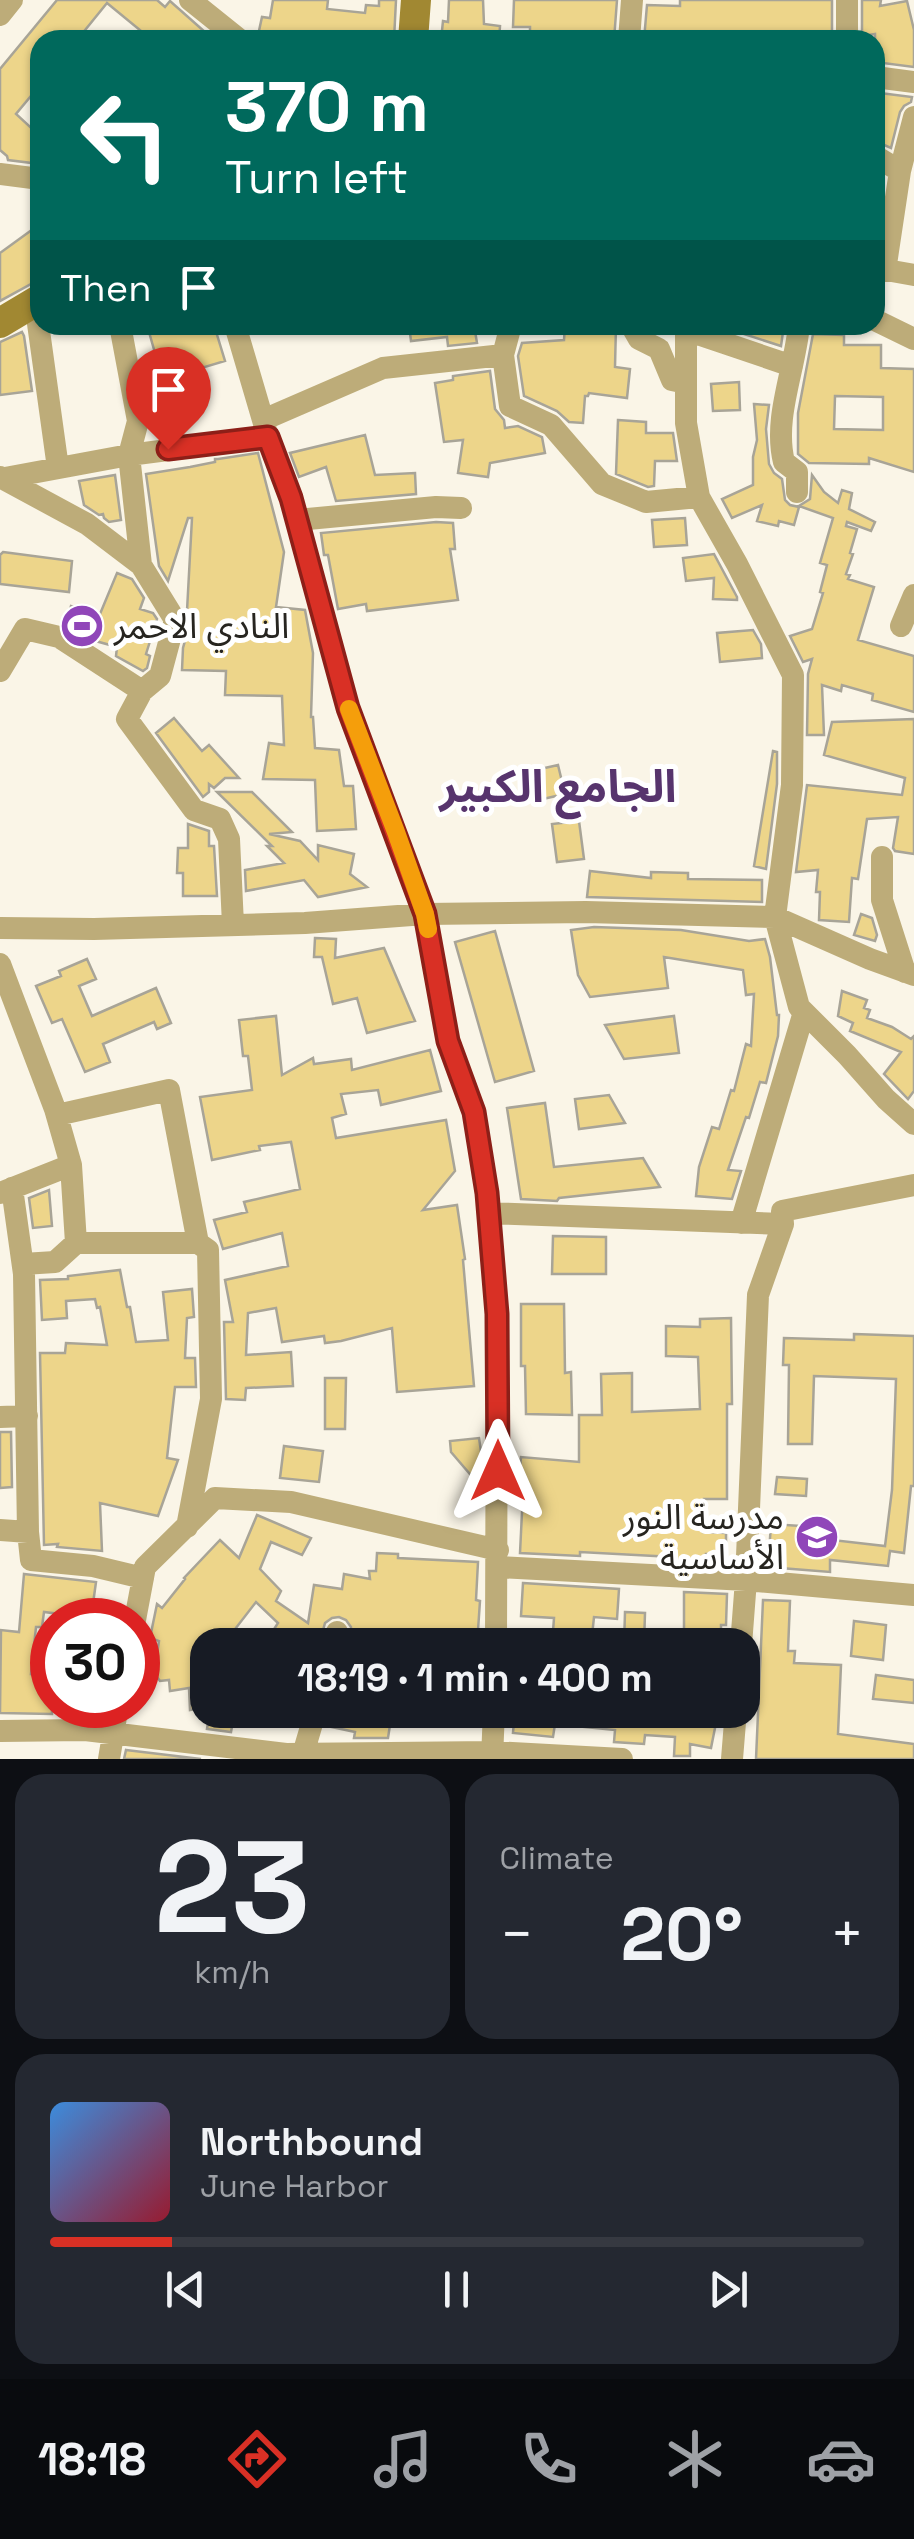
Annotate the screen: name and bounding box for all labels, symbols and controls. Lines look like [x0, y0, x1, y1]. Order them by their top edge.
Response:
text: 370 m [225, 62, 429, 151]
icon: left [60, 70, 190, 200]
text: Turn left [225, 149, 408, 206]
icon: arrive [171, 260, 226, 315]
text: Then [60, 264, 151, 312]
pin [126, 347, 211, 450]
icon: arrive [141, 362, 196, 417]
sports icon: النادي الاحمر [59, 603, 105, 649]
place label: النادي الاحمر [113, 604, 289, 653]
district label: الجامع الكبير [437, 758, 677, 820]
position arrow [446, 1419, 550, 1523]
place label: مدرسة النور الأساسية [622, 1495, 784, 1579]
school or university icon: مدرسة النور الأساسية [794, 1514, 840, 1560]
speed limit sign: 30 [30, 1598, 160, 1728]
text: 18:19 · 1 min · 400 m [297, 1654, 653, 1702]
text: 23 [154, 1804, 310, 1970]
text: Climate [500, 1838, 614, 1878]
text: 20° [620, 1886, 743, 1982]
text: − [500, 1899, 534, 1969]
text: + [830, 1899, 864, 1969]
text: km/h [194, 1952, 270, 1992]
text: Northbound [200, 2118, 423, 2166]
text: June Harbor [200, 2166, 388, 2206]
icon: previous [158, 2262, 213, 2317]
icon: pause [429, 2262, 484, 2317]
icon: next [701, 2262, 756, 2317]
icon: directions [222, 2424, 292, 2494]
icon: music [368, 2424, 438, 2494]
icon: phone [514, 2424, 584, 2494]
icon: climate [660, 2424, 730, 2494]
icon: car [806, 2424, 876, 2494]
text: 18:18 [38, 2431, 146, 2488]

